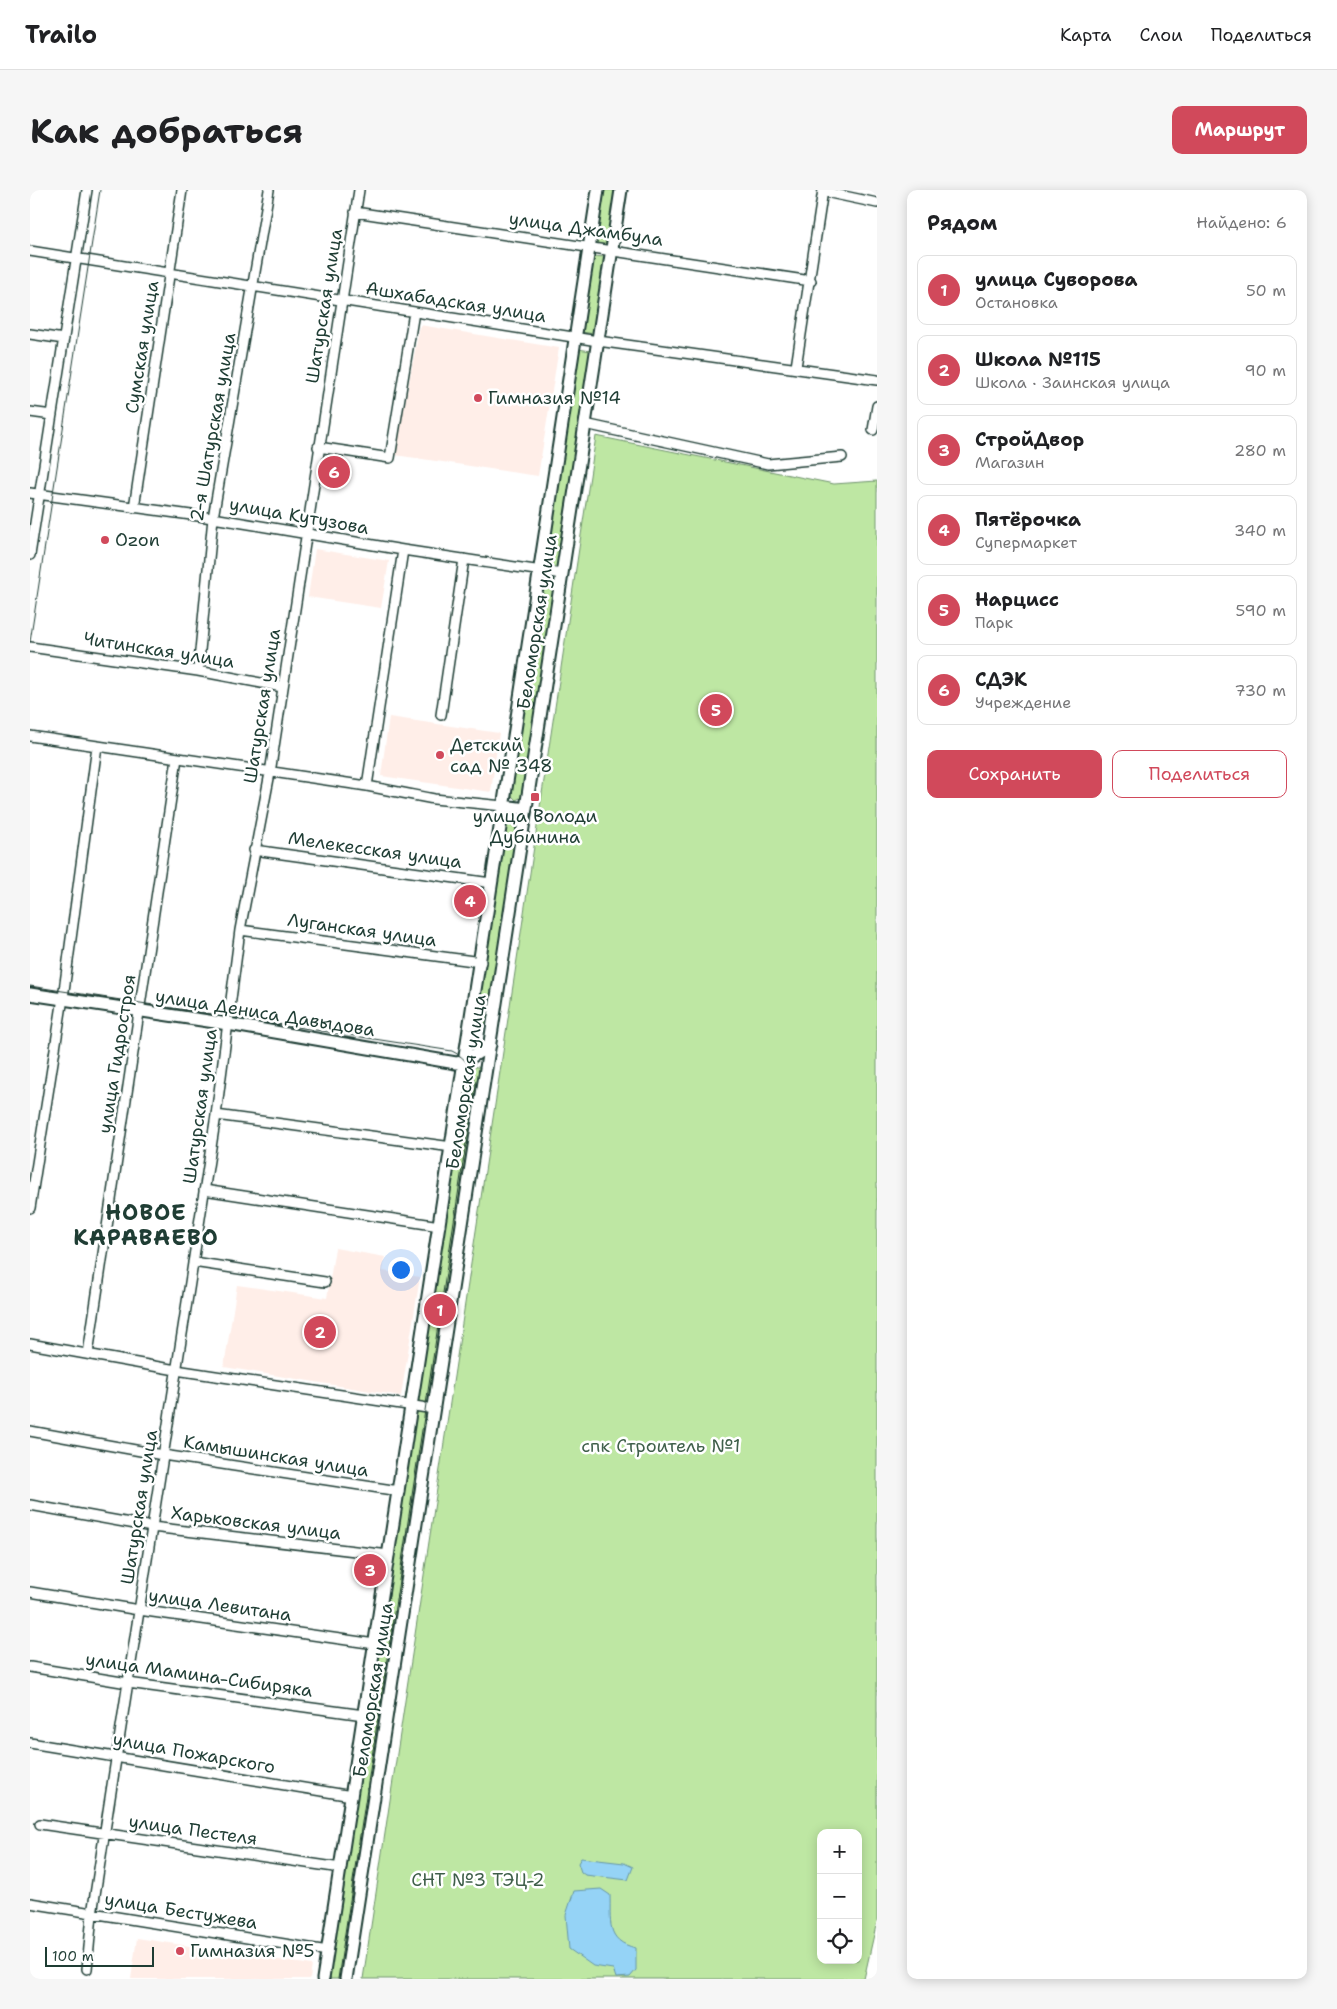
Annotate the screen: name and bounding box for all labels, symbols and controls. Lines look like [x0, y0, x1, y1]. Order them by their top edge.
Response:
text: Trailo [25, 19, 97, 51]
text: Карта [1060, 23, 1111, 47]
text: Слои [1139, 23, 1183, 47]
text: Поделиться [1211, 23, 1312, 47]
button: Маршрут [1172, 106, 1307, 154]
text: Как добраться [30, 107, 303, 154]
street label: улица Джамбула [508, 206, 664, 252]
text: Рядом [927, 209, 997, 237]
text: Найдено: 6 [1196, 212, 1287, 233]
street label: Шатурская улица [300, 227, 348, 385]
text: улица Суворова [975, 267, 1137, 292]
street label: Ашхабадская улица [364, 276, 548, 328]
street label: Сумская улица [120, 279, 164, 415]
text: 1 [940, 280, 948, 301]
text: 50 m [1246, 280, 1286, 301]
text: Остановка [975, 292, 1058, 313]
street label: 2-я Шатурская улица [185, 331, 241, 523]
text: Школа №115 [975, 347, 1101, 372]
text: 2 [938, 360, 950, 381]
text: 90 m [1245, 360, 1286, 381]
text: Школа · Заинская улица [975, 372, 1170, 393]
place label: Гимназия №14 [488, 386, 621, 410]
marker: Гимназия №14 [472, 392, 484, 404]
text: СтройДвор [975, 427, 1084, 452]
text: 3 [938, 440, 950, 461]
text: 280 m [1234, 440, 1286, 461]
text: Магазин [975, 452, 1044, 473]
pin: 6 [318, 453, 350, 491]
street label: улица Кутузова [227, 492, 371, 540]
text: Пятёрочка [975, 507, 1081, 532]
text: 4 [938, 520, 950, 541]
text: 340 m [1234, 520, 1286, 541]
place label: Ozon [115, 528, 160, 552]
text: Супермаркет [975, 532, 1077, 553]
street label: Беломорская улица [511, 533, 563, 711]
marker: Ozon [99, 534, 111, 546]
text: Нарцисс [975, 587, 1059, 612]
text: 5 [939, 600, 949, 621]
text: 590 m [1236, 600, 1286, 621]
text: Парк [975, 612, 1013, 633]
street label: Читинская улица [82, 626, 236, 674]
street label: Шатурская улица [238, 627, 286, 785]
text: СДЭК [975, 667, 1027, 692]
text: 6 [938, 680, 950, 701]
text: 730 m [1235, 680, 1286, 701]
pin: 5 [700, 691, 732, 729]
text: Учреждение [975, 692, 1071, 713]
place label: Детский сад № 348 [450, 733, 552, 778]
marker: Детский сад № 348 [434, 749, 446, 761]
button: Сохранить [927, 750, 1102, 798]
button: Поделиться [1112, 750, 1287, 798]
marker: улица Володи Дубинина [529, 791, 541, 803]
place label: улица Володи Дубинина [473, 804, 598, 849]
street label: Мелекесская улица [287, 826, 463, 874]
pin: 4 [454, 882, 486, 920]
street label: Луганская улица [286, 908, 438, 952]
street label: улица Гидростроя [93, 973, 141, 1135]
street label: улица Дениса Давыдова [153, 984, 377, 1042]
street label: Беломорская улица [440, 993, 492, 1171]
street label: Шатурская улица [177, 1027, 223, 1185]
district label: НОВОЕ КАРАВАЕВО [73, 1198, 219, 1252]
your location [388, 1257, 414, 1283]
pin: 1 [424, 1291, 456, 1329]
pin: 2 [304, 1313, 336, 1351]
street label: Шатурская улица [115, 1428, 163, 1586]
street label: Камышинская улица [182, 1430, 370, 1482]
park label: спк Строитель №1 [581, 1434, 741, 1458]
street label: Харьковская улица [170, 1501, 342, 1545]
pin: 3 [354, 1551, 386, 1589]
street label: улица Левитана [147, 1583, 293, 1627]
street label: Беломорская улица [347, 1601, 399, 1779]
street label: улица Мамина-Сибиряка [84, 1647, 314, 1703]
street label: улица Пожарского [111, 1727, 277, 1779]
street label: улица Пестеля [127, 1809, 259, 1851]
map controls [817, 1829, 862, 1964]
button: + [817, 1829, 862, 1874]
park label: СНТ №3 ТЭЦ-2 [411, 1868, 545, 1892]
button: − [817, 1874, 862, 1919]
street label: улица Бестужева [103, 1887, 259, 1935]
button: locate [817, 1919, 862, 1964]
place label: Гимназия №5 [190, 1939, 315, 1963]
scale bar [45, 1944, 154, 1967]
marker: Гимназия №5 [174, 1945, 186, 1957]
text: 100 m [52, 1947, 94, 1965]

